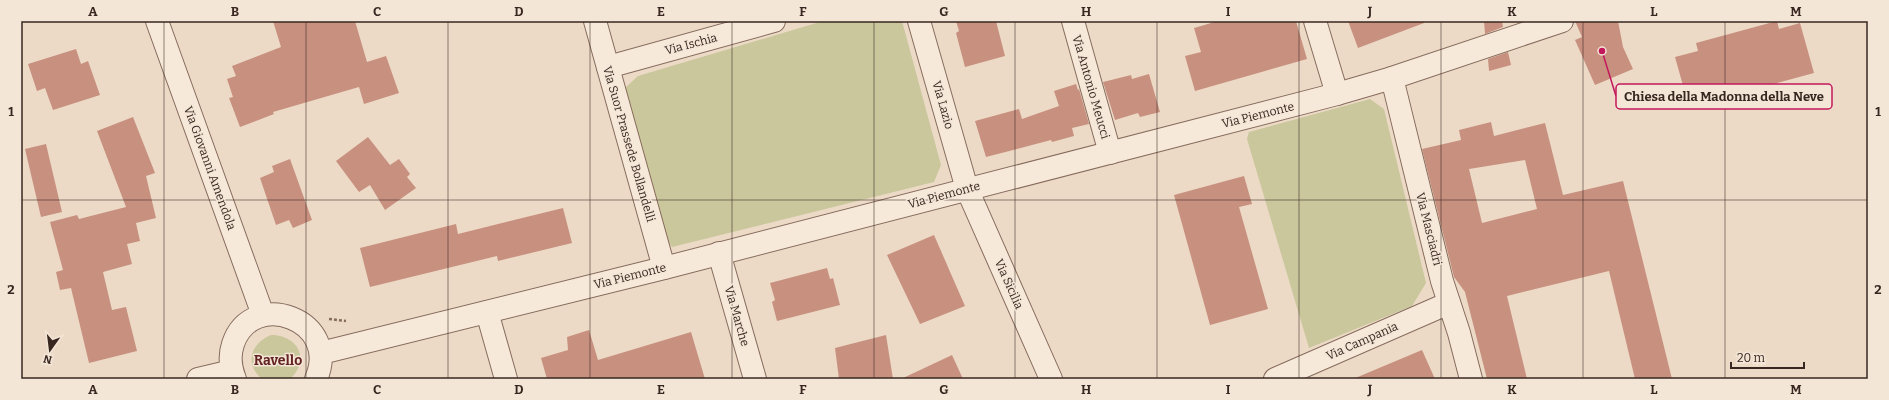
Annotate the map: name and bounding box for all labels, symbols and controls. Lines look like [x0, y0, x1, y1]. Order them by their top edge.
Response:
text: A [88, 4, 98, 19]
text: B [231, 4, 239, 19]
text: C [373, 4, 381, 19]
text: D [514, 4, 524, 19]
text: E [657, 4, 665, 19]
text: F [799, 4, 807, 19]
text: G [939, 4, 949, 19]
text: H [1081, 4, 1091, 19]
text: I [1226, 4, 1231, 19]
text: J [1367, 4, 1373, 19]
text: K [1507, 4, 1517, 19]
text: L [1650, 4, 1658, 19]
text: M [1790, 4, 1802, 19]
street label: Via Ischia [663, 30, 719, 58]
street label: Via Antonio Meucci [1069, 33, 1113, 141]
street label: Via Suor Prassede Bollandelli [600, 64, 658, 224]
street label: Via Lazio [929, 79, 957, 131]
callout: Chiesa della Madonna della Neve [1616, 84, 1832, 109]
text: Chiesa della Madonna della Neve [1624, 89, 1824, 104]
street label: Via Piemonte [1220, 99, 1296, 131]
text: 1 [8, 104, 14, 119]
street label: Via Giovanni Amendola [181, 104, 239, 232]
text: 1 [1875, 104, 1881, 119]
street label: Via Piemonte [906, 179, 982, 211]
street label: Via Masciadri [1413, 191, 1445, 267]
street label: Via Sicilia [992, 257, 1026, 312]
street label: Via Piemonte [592, 260, 668, 292]
text: 2 [7, 282, 15, 297]
text: 2 [1874, 282, 1882, 297]
street label: Via Marche [722, 284, 752, 348]
street label: Via Campania [1324, 319, 1400, 363]
north arrow [30, 330, 70, 370]
scale bar [1731, 344, 1804, 370]
text: 20 m [1737, 351, 1766, 365]
text: N [42, 352, 53, 367]
district label: Ravello [254, 352, 302, 369]
text: A [88, 382, 98, 397]
text: B [231, 382, 239, 397]
text: C [373, 382, 381, 397]
text: D [514, 382, 524, 397]
text: E [657, 382, 665, 397]
text: F [799, 382, 807, 397]
text: G [939, 382, 949, 397]
text: H [1081, 382, 1091, 397]
text: I [1226, 382, 1231, 397]
text: J [1367, 382, 1373, 397]
text: K [1507, 382, 1517, 397]
text: L [1650, 382, 1658, 397]
text: M [1790, 382, 1802, 397]

